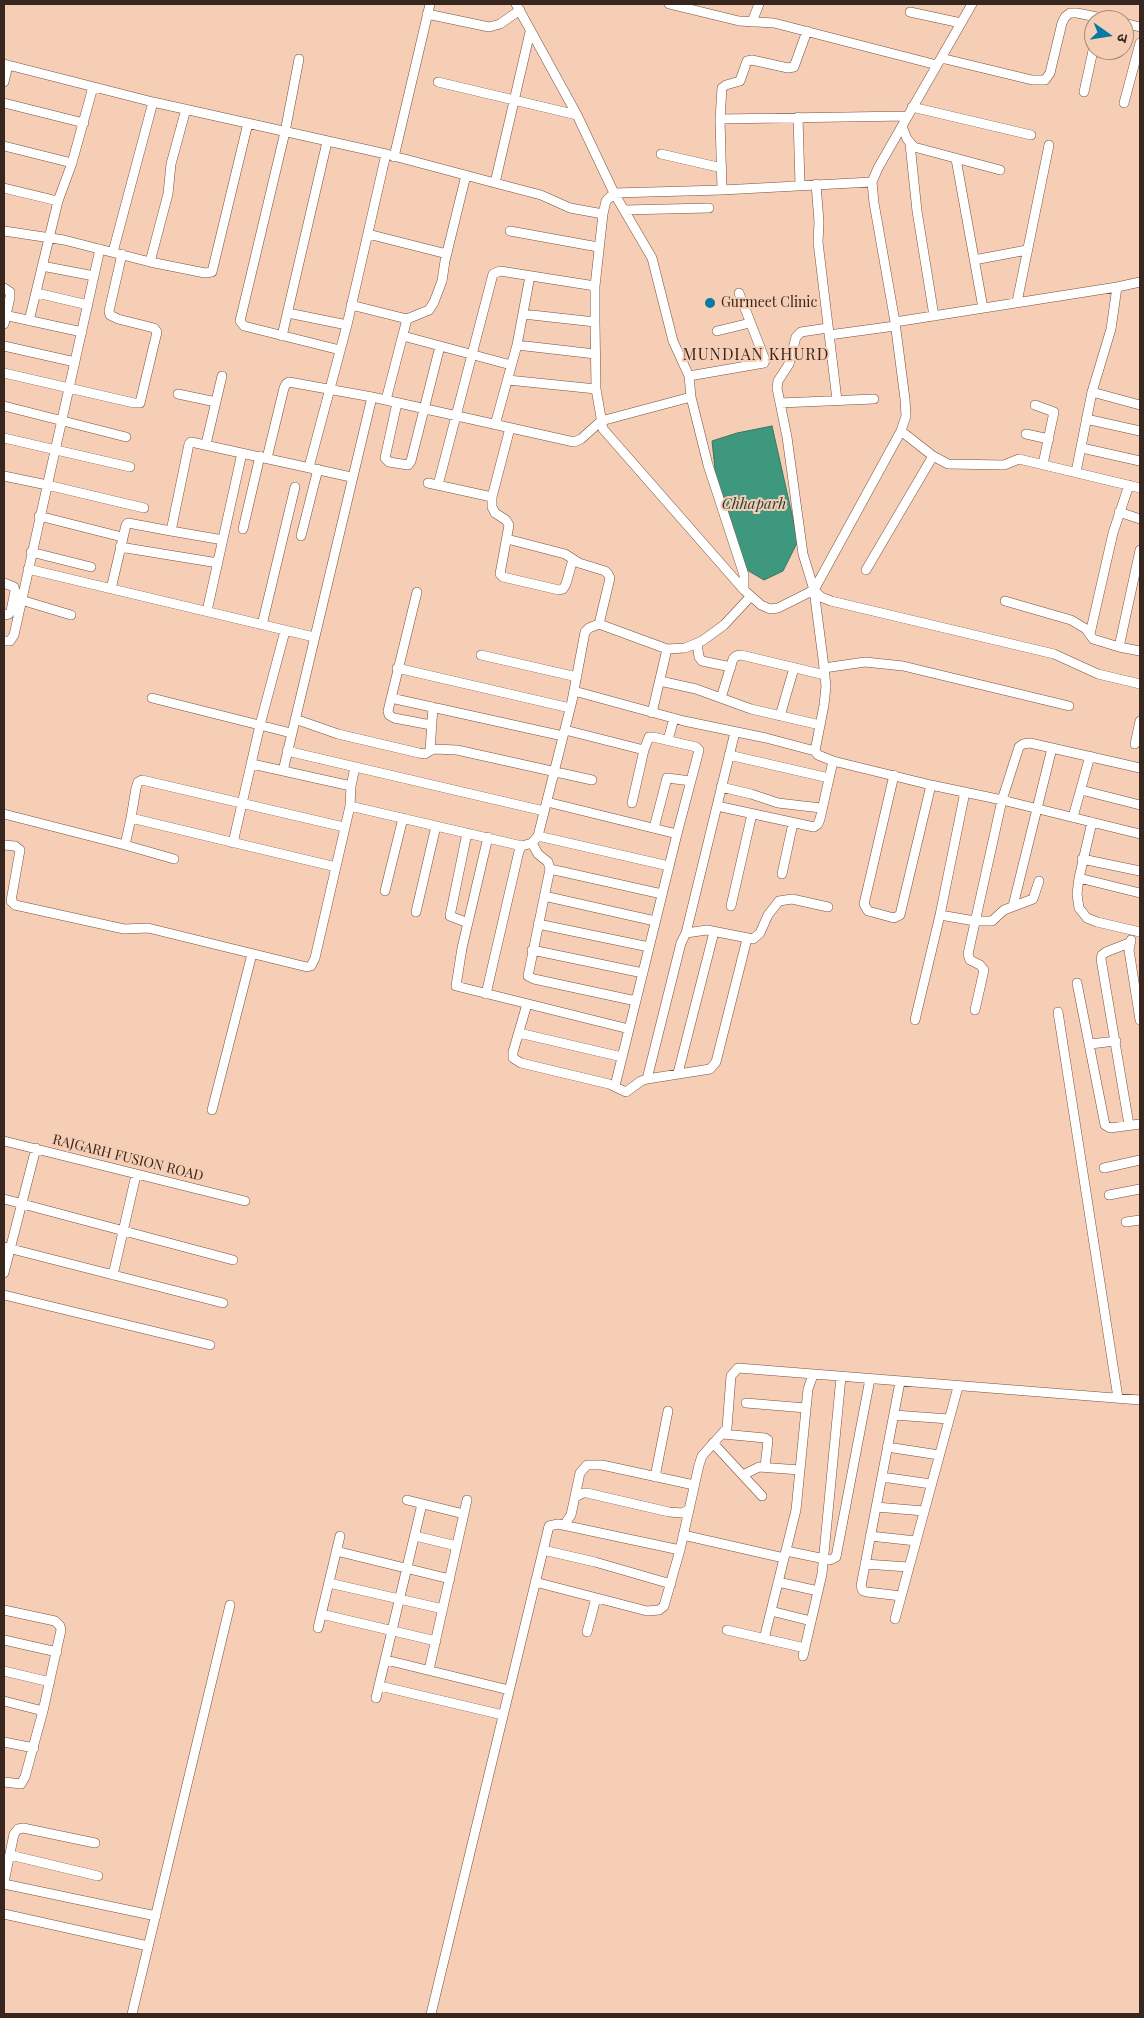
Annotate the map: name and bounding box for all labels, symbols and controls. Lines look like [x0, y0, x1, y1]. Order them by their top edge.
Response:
north arrow [1084, 10, 1134, 60]
text: उ [1113, 32, 1133, 44]
place label: Gurmeet Clinic [721, 295, 817, 311]
marker: Gurmeet Clinic [703, 296, 717, 310]
district label: MUNDIAN KHURD [681, 345, 831, 365]
water label: Chhaparh [722, 495, 786, 513]
street label: RAJGARH FUSION ROAD [51, 1131, 205, 1185]

